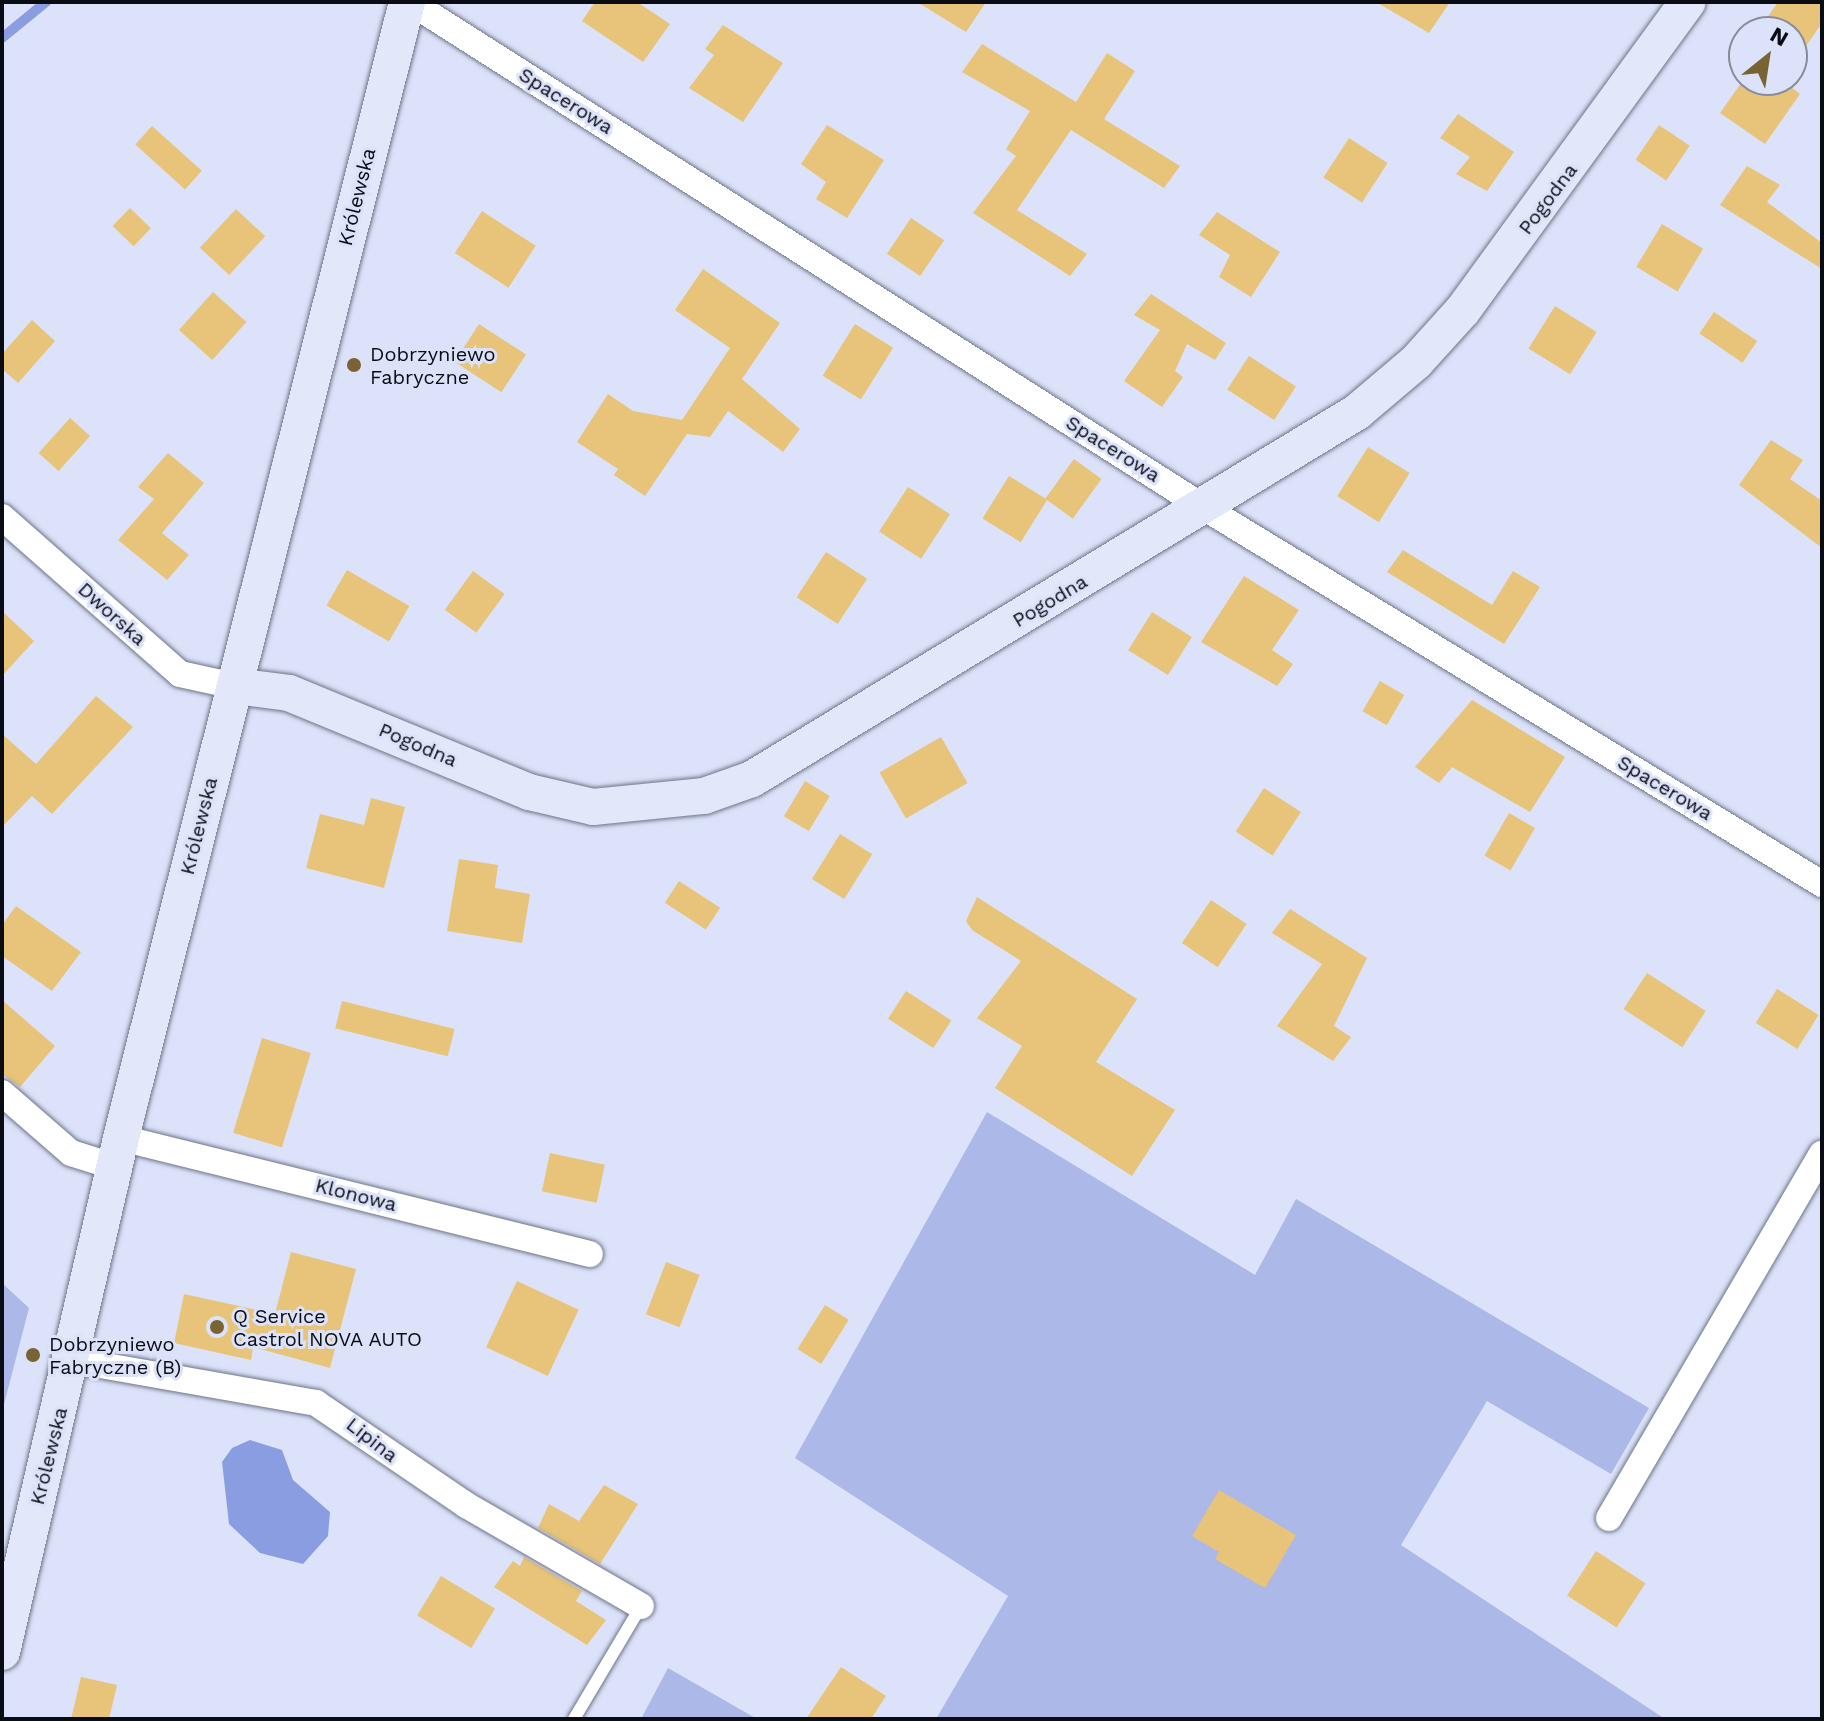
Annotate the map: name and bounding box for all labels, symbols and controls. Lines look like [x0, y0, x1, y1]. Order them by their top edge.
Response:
north arrow [1728, 16, 1808, 96]
text: N [1766, 22, 1793, 51]
street label: Spacerowa [514, 63, 618, 139]
street label: Królewska [333, 146, 381, 248]
street label: Pogodna [1513, 159, 1583, 239]
place label: Dobrzyniewo Fabryczne [370, 342, 496, 389]
marker: Dobrzyniewo Fabryczne [345, 356, 363, 374]
street label: Spacerowa [1061, 411, 1165, 487]
street label: Pogodna [1008, 569, 1092, 633]
street label: Dworska [73, 577, 151, 651]
street label: Pogodna [375, 718, 461, 772]
street label: Spacerowa [1613, 750, 1717, 826]
street label: Królewska [175, 775, 223, 877]
street label: Klonowa [313, 1173, 399, 1217]
place label: Q Service Castrol NOVA AUTO [233, 1304, 424, 1351]
marker: Q Service Castrol NOVA AUTO [208, 1318, 226, 1336]
place label: Dobrzyniewo Fabryczne (B) [49, 1332, 181, 1379]
marker: Dobrzyniewo Fabryczne (B) [24, 1346, 42, 1364]
street label: Królewska [25, 1405, 73, 1507]
street label: Lipina [341, 1412, 403, 1468]

